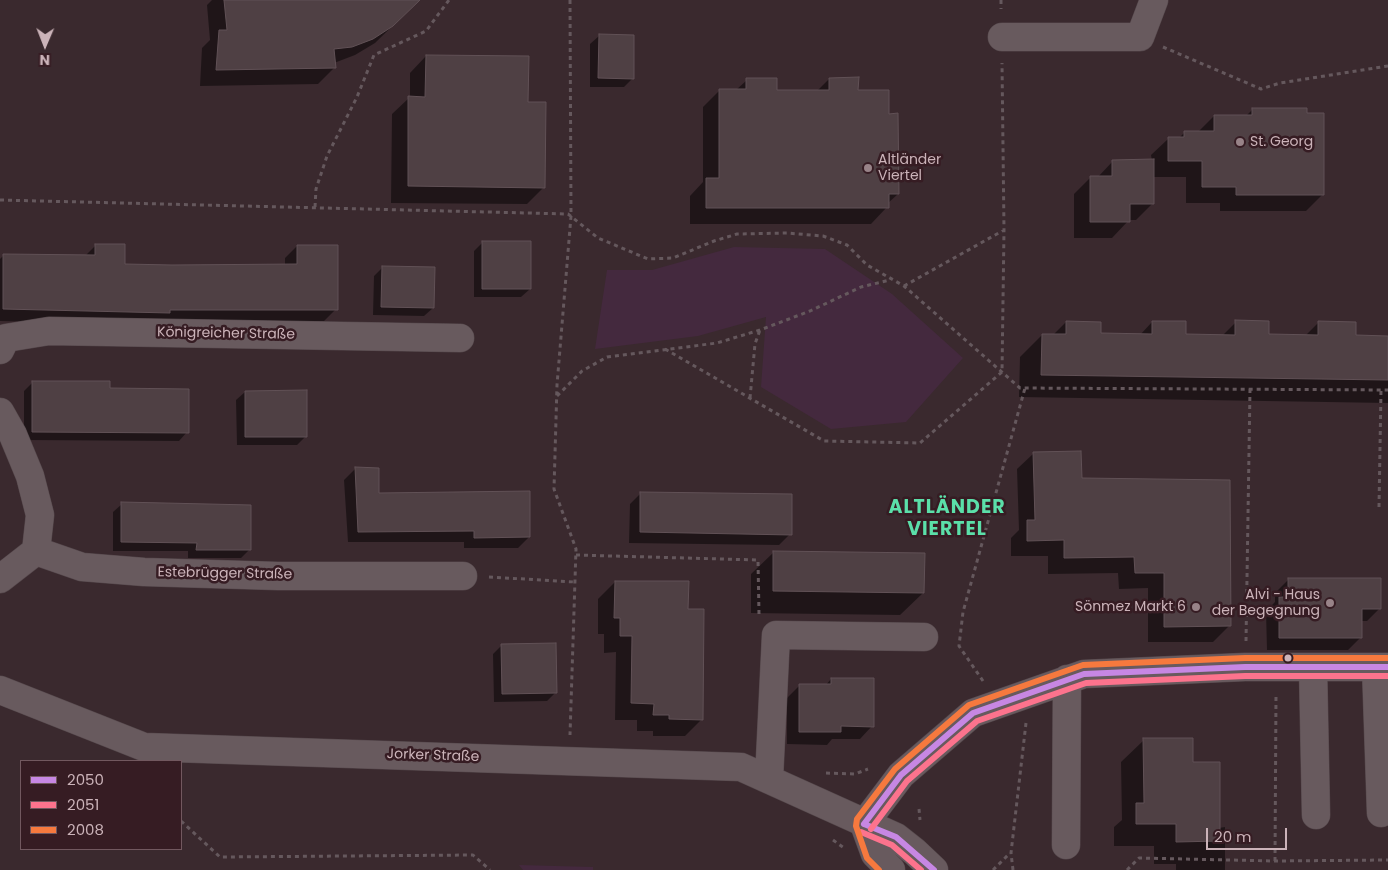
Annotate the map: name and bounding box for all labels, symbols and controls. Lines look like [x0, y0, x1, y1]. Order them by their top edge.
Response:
north arrow [20, 20, 70, 70]
text: N [39, 50, 50, 70]
place label: St. Georg [1250, 134, 1313, 150]
marker: St. Georg [1234, 136, 1246, 148]
place label: Altländer Viertel [878, 152, 941, 184]
marker: Altländer Viertel [862, 162, 874, 174]
street label: Königreicher Straße [157, 324, 295, 344]
district label: ALTLÄNDER VIERTEL [887, 497, 1007, 541]
street label: Estebrügger Straße [158, 564, 292, 584]
place label: Alvi - Haus der Begegnung [1212, 587, 1320, 620]
marker: Alvi - Haus der Begegnung [1324, 597, 1336, 609]
place label: Sönmez Markt 6 [1075, 599, 1186, 615]
marker: Sönmez Markt 6 [1190, 601, 1202, 613]
unlabelled marker [1283, 653, 1293, 663]
street label: Jorker Straße [386, 746, 480, 766]
legend [20, 760, 182, 850]
text: 2050 [67, 769, 104, 790]
text: 2051 [67, 794, 99, 815]
scale bar [1208, 818, 1289, 850]
text: 2008 [67, 819, 104, 840]
text: 20 m [1214, 826, 1252, 847]

